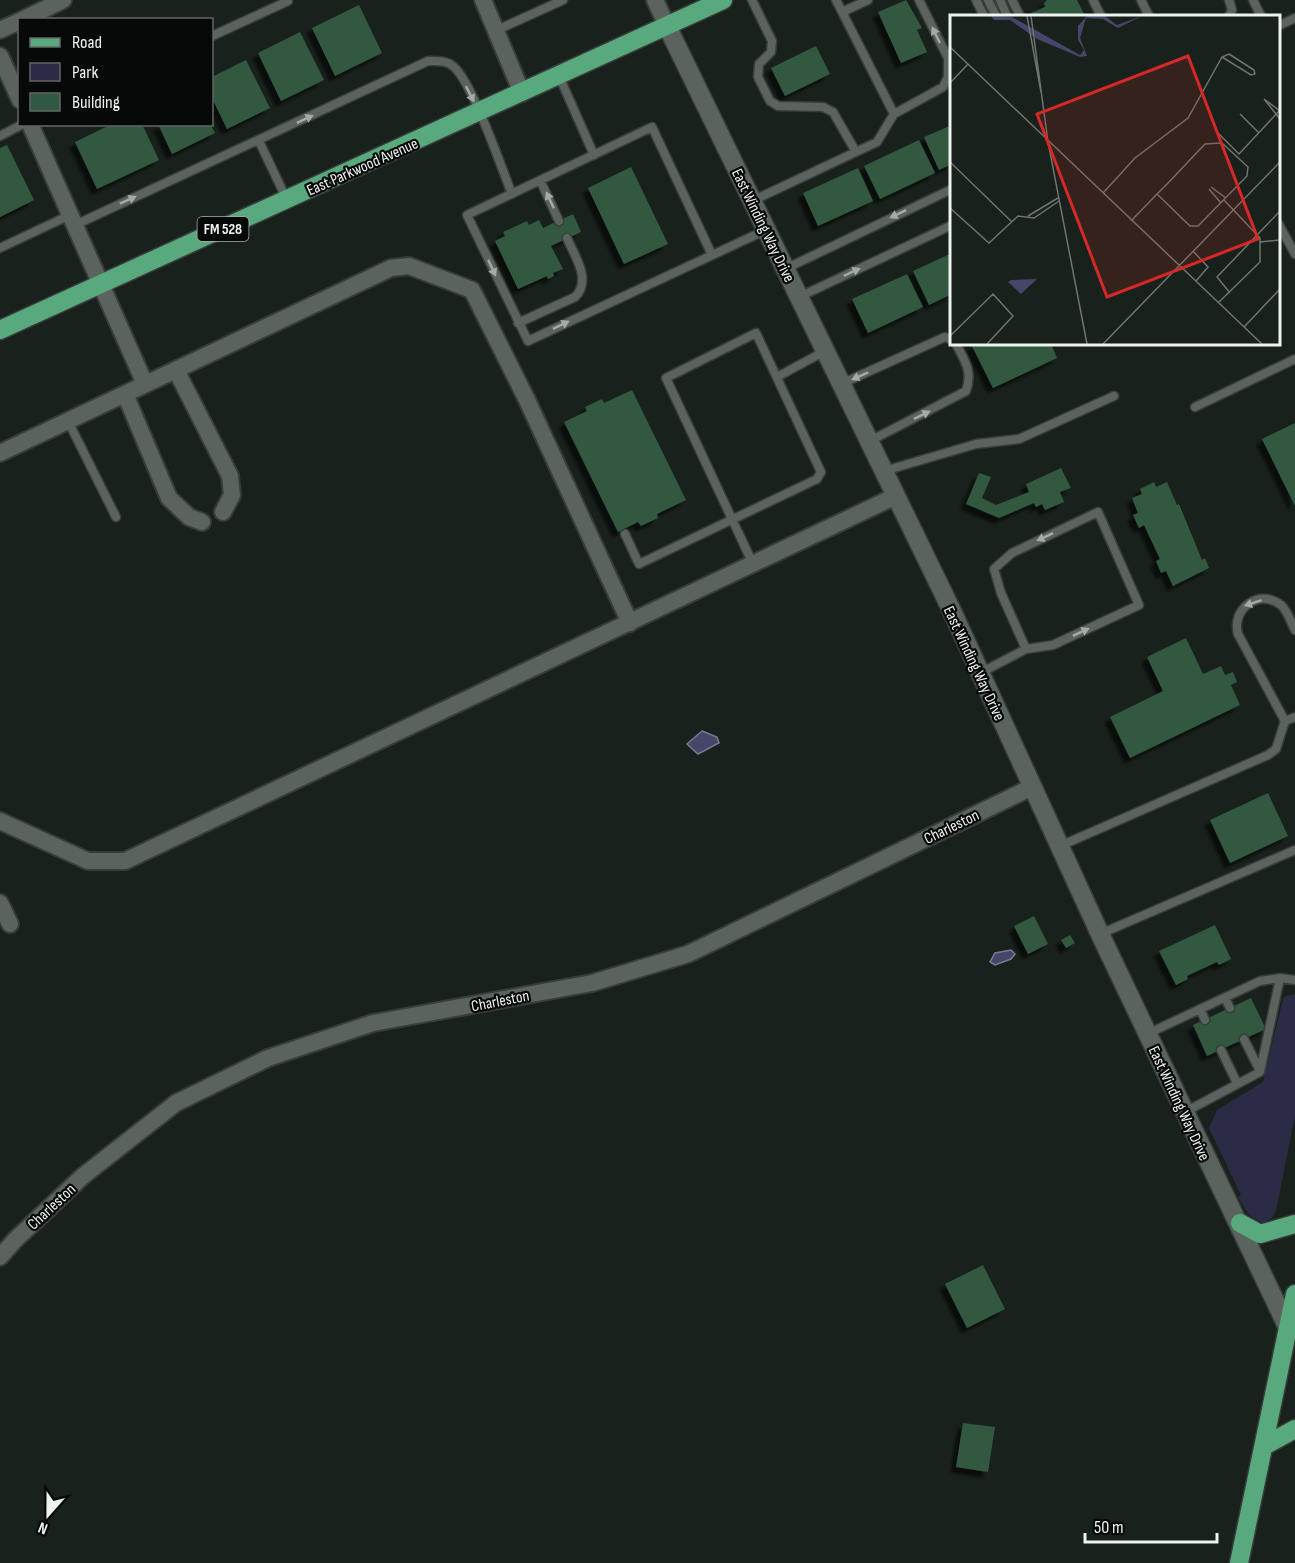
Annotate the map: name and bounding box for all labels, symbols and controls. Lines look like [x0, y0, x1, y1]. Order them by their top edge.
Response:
inset map [950, 15, 1280, 345]
legend [18, 18, 213, 126]
one-way arrow [932, 26, 941, 43]
text: Road [72, 32, 102, 53]
text: Park [72, 62, 98, 83]
one-way arrow [465, 86, 475, 103]
text: Building [72, 92, 120, 113]
one-way arrow [297, 114, 314, 123]
street label: East Parkwood Avenue [304, 134, 421, 200]
street label: East Winding Way Drive [727, 166, 798, 286]
one-way arrow [545, 192, 554, 209]
one-way arrow [120, 196, 137, 205]
one-way arrow [890, 210, 907, 219]
road number: FM 528 [198, 217, 248, 241]
one-way arrow [487, 259, 496, 276]
one-way arrow [843, 268, 860, 277]
one-way arrow [553, 321, 570, 330]
one-way arrow [851, 371, 868, 380]
one-way arrow [913, 411, 930, 420]
one-way arrow [1037, 533, 1054, 542]
one-way arrow [1244, 598, 1262, 608]
street label: East Winding Way Drive [939, 603, 1008, 724]
one-way arrow [1072, 626, 1090, 636]
street label: Charleston [921, 806, 982, 849]
street label: Charleston [470, 987, 531, 1016]
street label: East Winding Way Drive [1144, 1043, 1213, 1164]
street label: Charleston [24, 1180, 80, 1234]
north arrow [18, 1485, 78, 1545]
scale bar [1085, 1506, 1217, 1544]
text: N [36, 1517, 51, 1538]
text: 50 m [1094, 1517, 1124, 1538]

